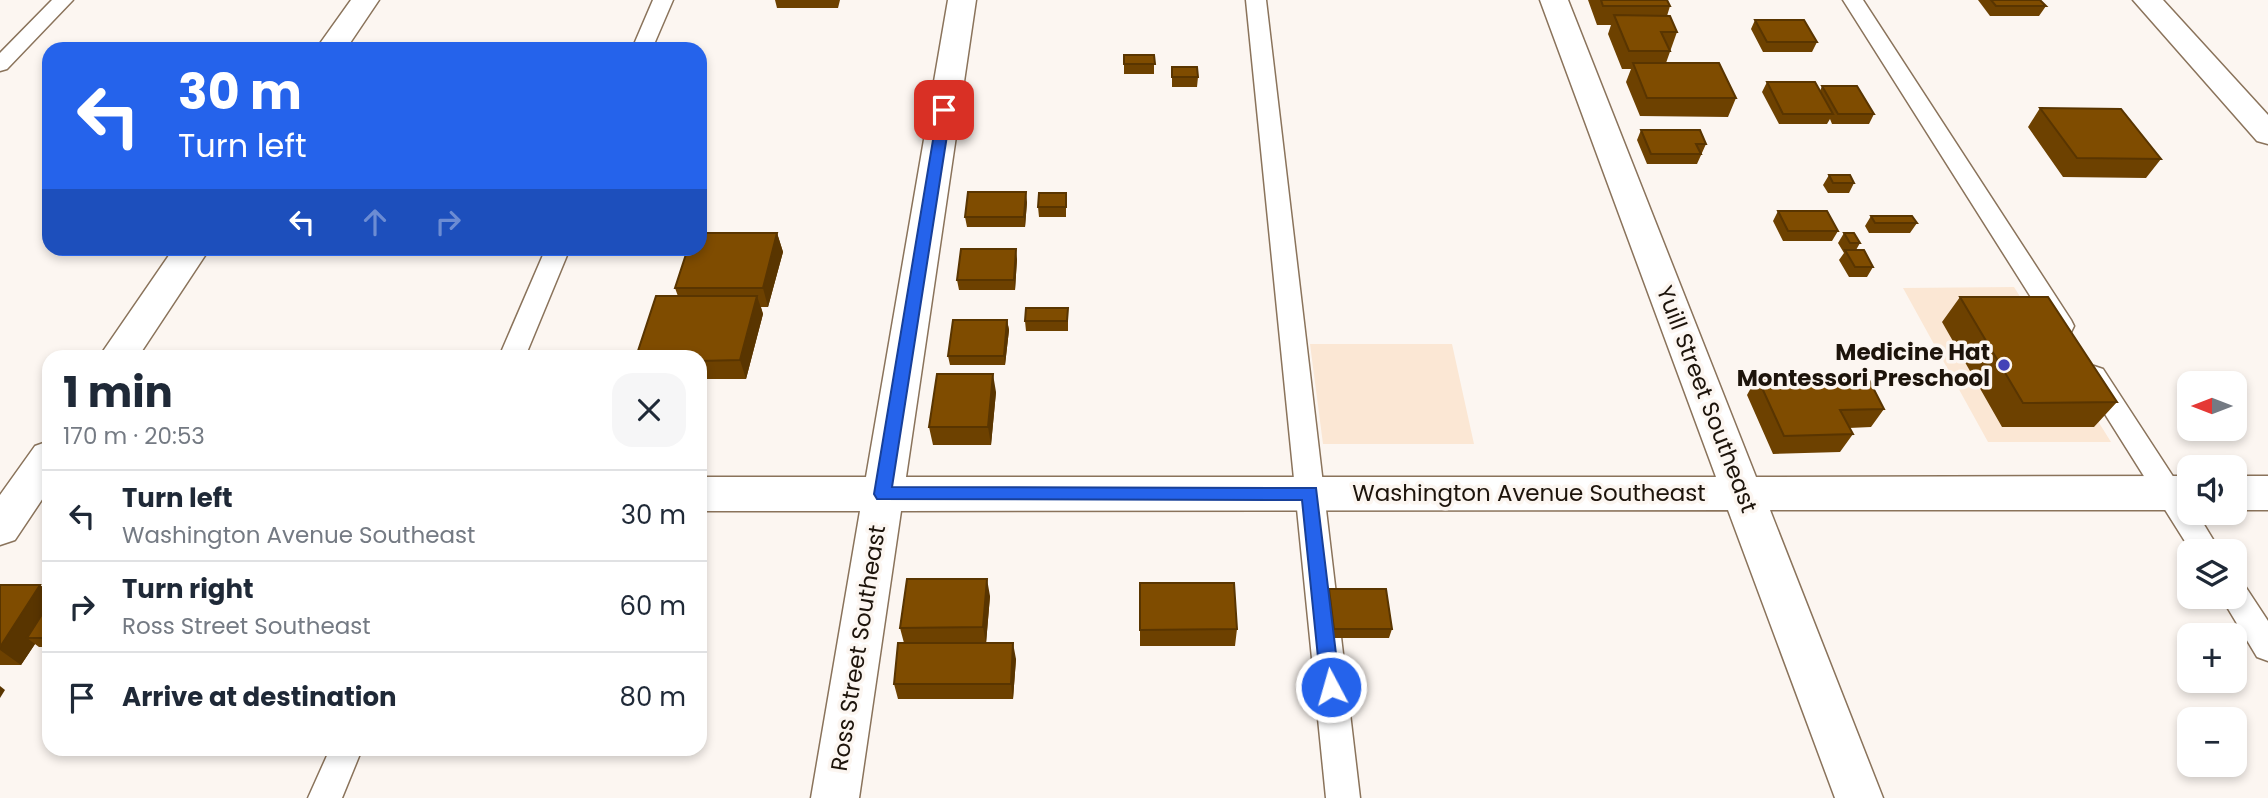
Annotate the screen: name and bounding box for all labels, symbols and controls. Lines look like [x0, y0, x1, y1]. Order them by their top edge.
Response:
text: 30 m [178, 58, 302, 126]
icon: left [63, 70, 154, 161]
pin [914, 80, 974, 140]
icon: arrive [925, 91, 963, 129]
text: Turn left [178, 123, 307, 168]
icon: left [283, 203, 321, 241]
icon: ahead [356, 203, 394, 241]
icon: right [429, 203, 467, 241]
street label: Yuill Street Southeast [1649, 281, 1765, 517]
place label: Medicine Hat Montessori Preschool [1737, 336, 1990, 394]
marker: Medicine Hat Montessori Preschool [1996, 357, 2012, 373]
text: 1 min [63, 363, 173, 422]
north arrow [2177, 371, 2247, 441]
map controls [2177, 371, 2247, 777]
button: close [612, 373, 686, 447]
text: 170 m · 20:53 [63, 420, 205, 452]
button: sound [2177, 455, 2247, 525]
street label: Washington Avenue Southeast [1352, 477, 1706, 509]
text: Turn left [122, 480, 233, 516]
icon: left [63, 497, 101, 535]
text: 30 m [621, 497, 686, 533]
text: Washington Avenue Southeast [122, 519, 475, 551]
street label: Ross Street Southeast [823, 523, 893, 773]
button: layers [2177, 539, 2247, 609]
text: Turn right [122, 571, 254, 607]
icon: right [63, 588, 101, 626]
text: 60 m [619, 588, 686, 624]
text: Ross Street Southeast [122, 610, 371, 642]
button: + [2177, 623, 2247, 693]
position arrow [1294, 650, 1368, 724]
icon: arrive [63, 679, 101, 717]
text: Arrive at destination [122, 679, 397, 715]
text: 80 m [620, 679, 686, 715]
button: − [2177, 707, 2247, 777]

